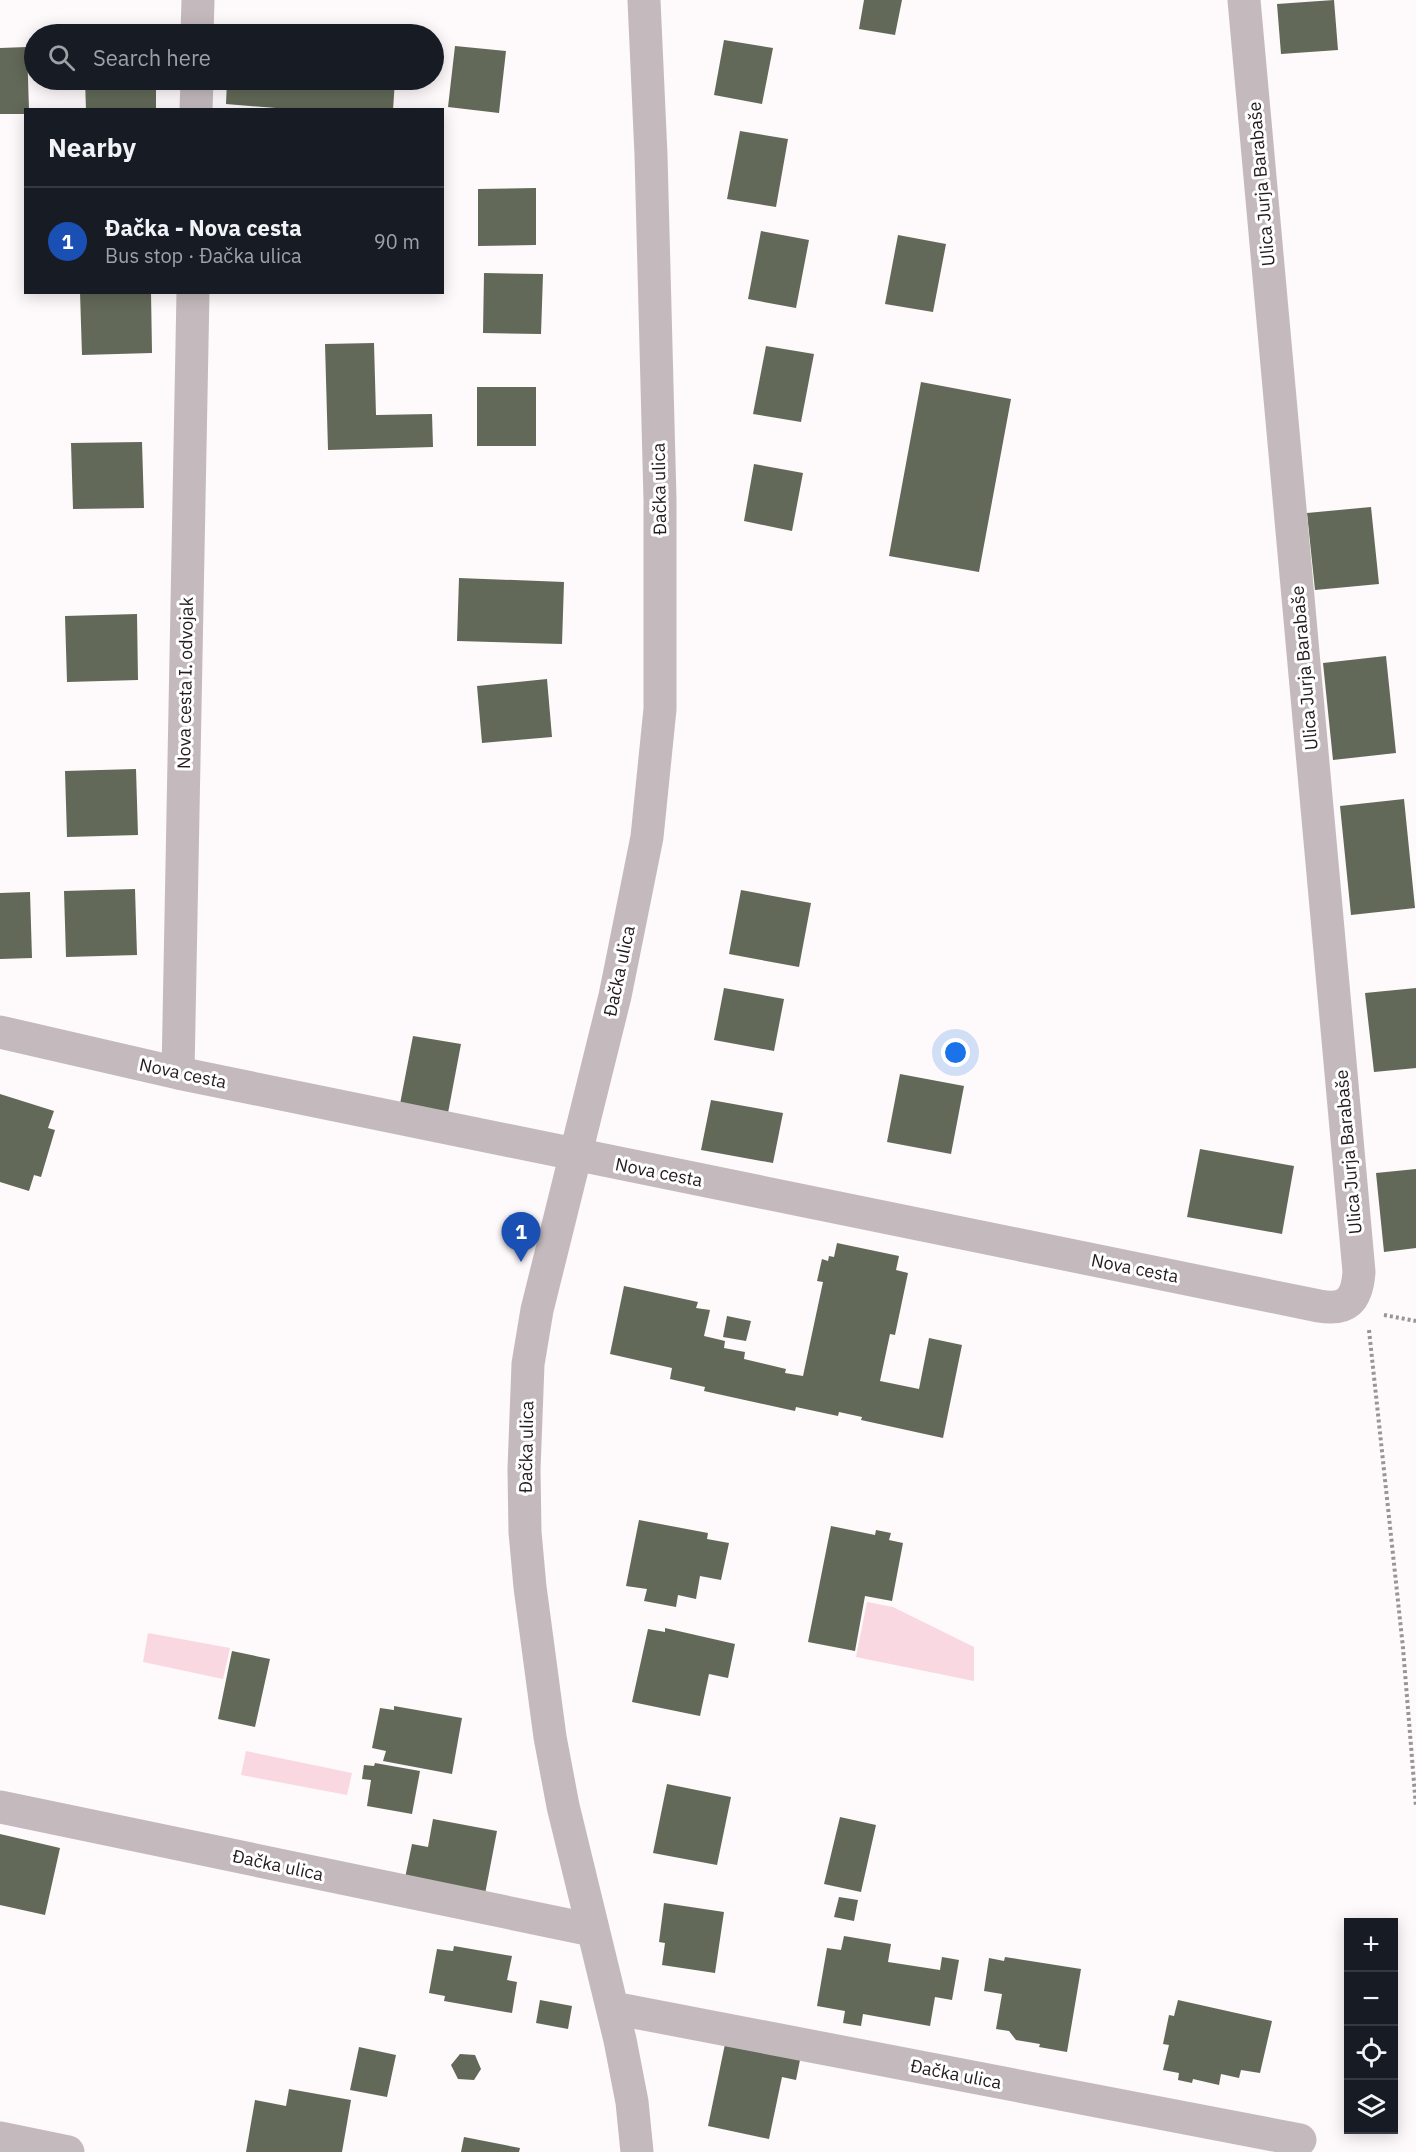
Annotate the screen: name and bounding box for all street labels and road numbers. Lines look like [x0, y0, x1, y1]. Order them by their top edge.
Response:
street label: Ulica Jurja Barabaše [1242, 101, 1280, 267]
street label: Đačka ulica [647, 442, 671, 535]
street label: Ulica Jurja Barabaše [1285, 585, 1323, 751]
street label: Nova cesta I. odvojak [172, 596, 198, 769]
street label: Đačka ulica [598, 923, 640, 1019]
street label: Nova cesta [137, 1053, 229, 1094]
street label: Ulica Jurja Barabaše [1329, 1069, 1367, 1235]
street label: Nova cesta [613, 1152, 705, 1192]
street label: Nova cesta [1089, 1248, 1181, 1288]
street label: Đačka ulica [514, 1400, 538, 1493]
street label: Đačka ulica [230, 1844, 326, 1886]
street label: Đačka ulica [908, 2054, 1004, 2094]

